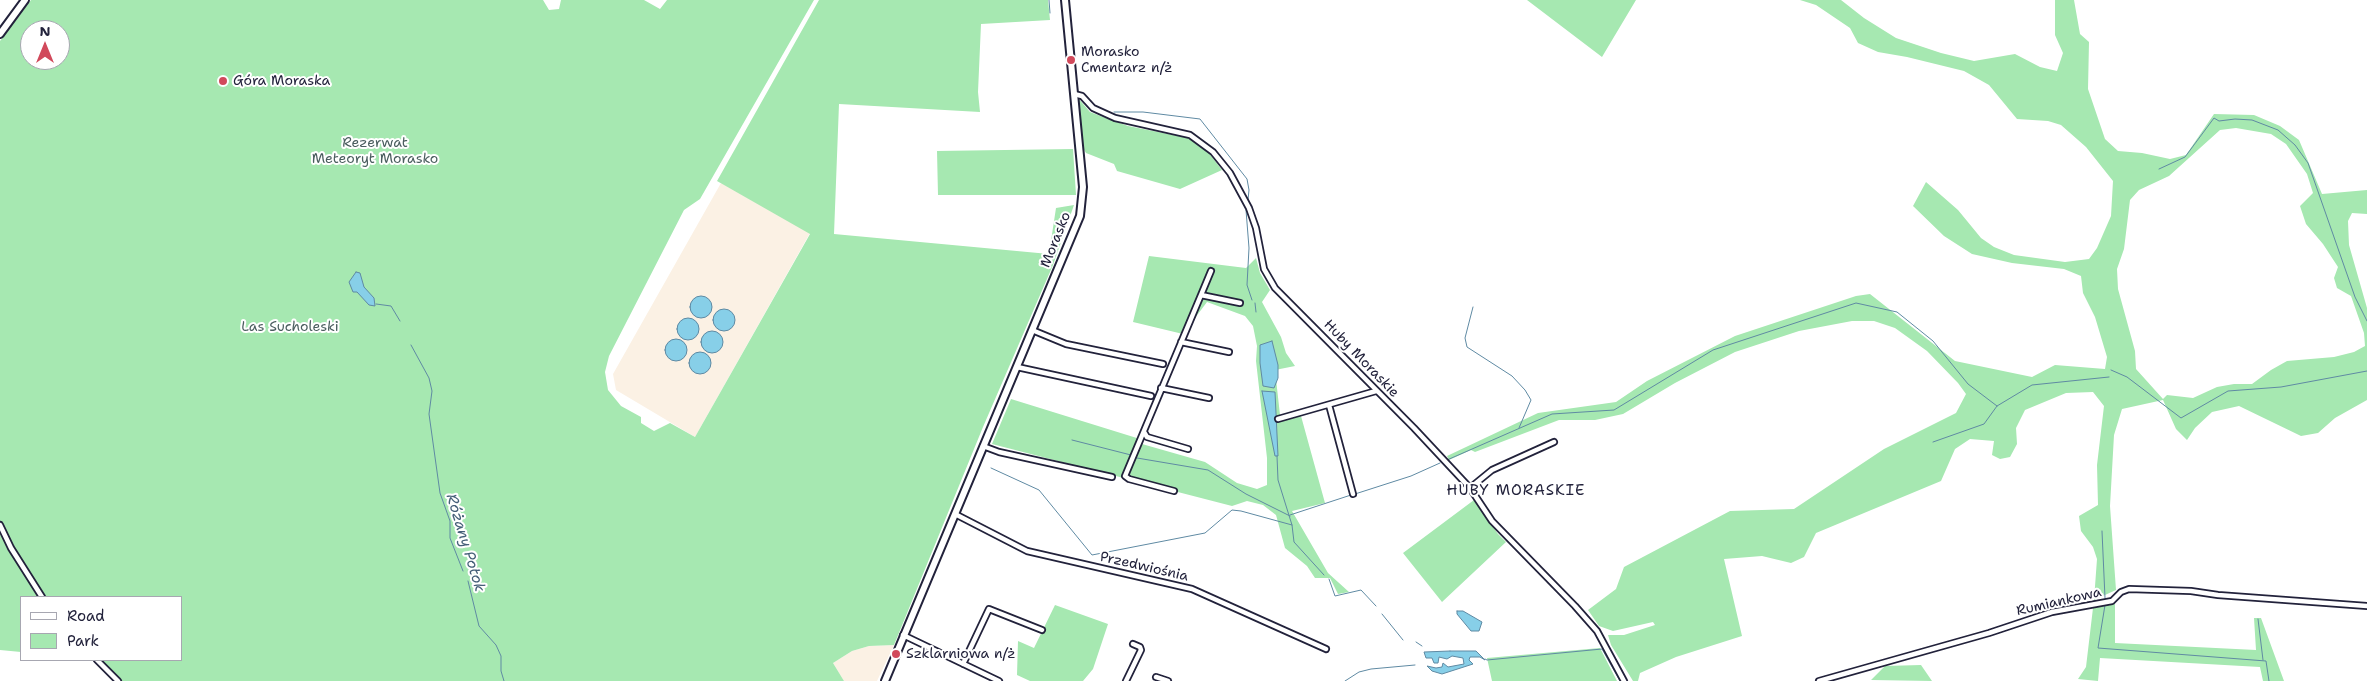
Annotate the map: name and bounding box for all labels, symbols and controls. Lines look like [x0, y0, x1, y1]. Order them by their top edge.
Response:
north arrow [20, 20, 70, 70]
text: N [39, 22, 51, 40]
place label: Morasko Cmentarz n/ż [1081, 44, 1173, 76]
marker: Morasko Cmentarz n/ż [1065, 54, 1077, 66]
place label: Góra Moraska [233, 73, 330, 89]
marker: Góra Moraska [217, 75, 229, 87]
park label: Rezerwat Meteoryt Morasko [312, 135, 438, 168]
street label: Morasko [1037, 210, 1075, 270]
street label: Huby Moraskie [1320, 317, 1402, 401]
park label: Las Sucholeski [241, 319, 339, 335]
district label: HUBY MORASKIE [1445, 482, 1587, 500]
water label: Różany Potok [442, 492, 488, 594]
street label: Przedwiośnia [1098, 549, 1190, 585]
street label: Rumiankowa [2015, 584, 2103, 620]
legend [20, 596, 182, 661]
text: Road [67, 606, 105, 626]
text: Park [67, 631, 99, 651]
place label: Szklarniowa n/ż [906, 646, 1016, 662]
marker: Szklarniowa n/ż [890, 648, 902, 660]

